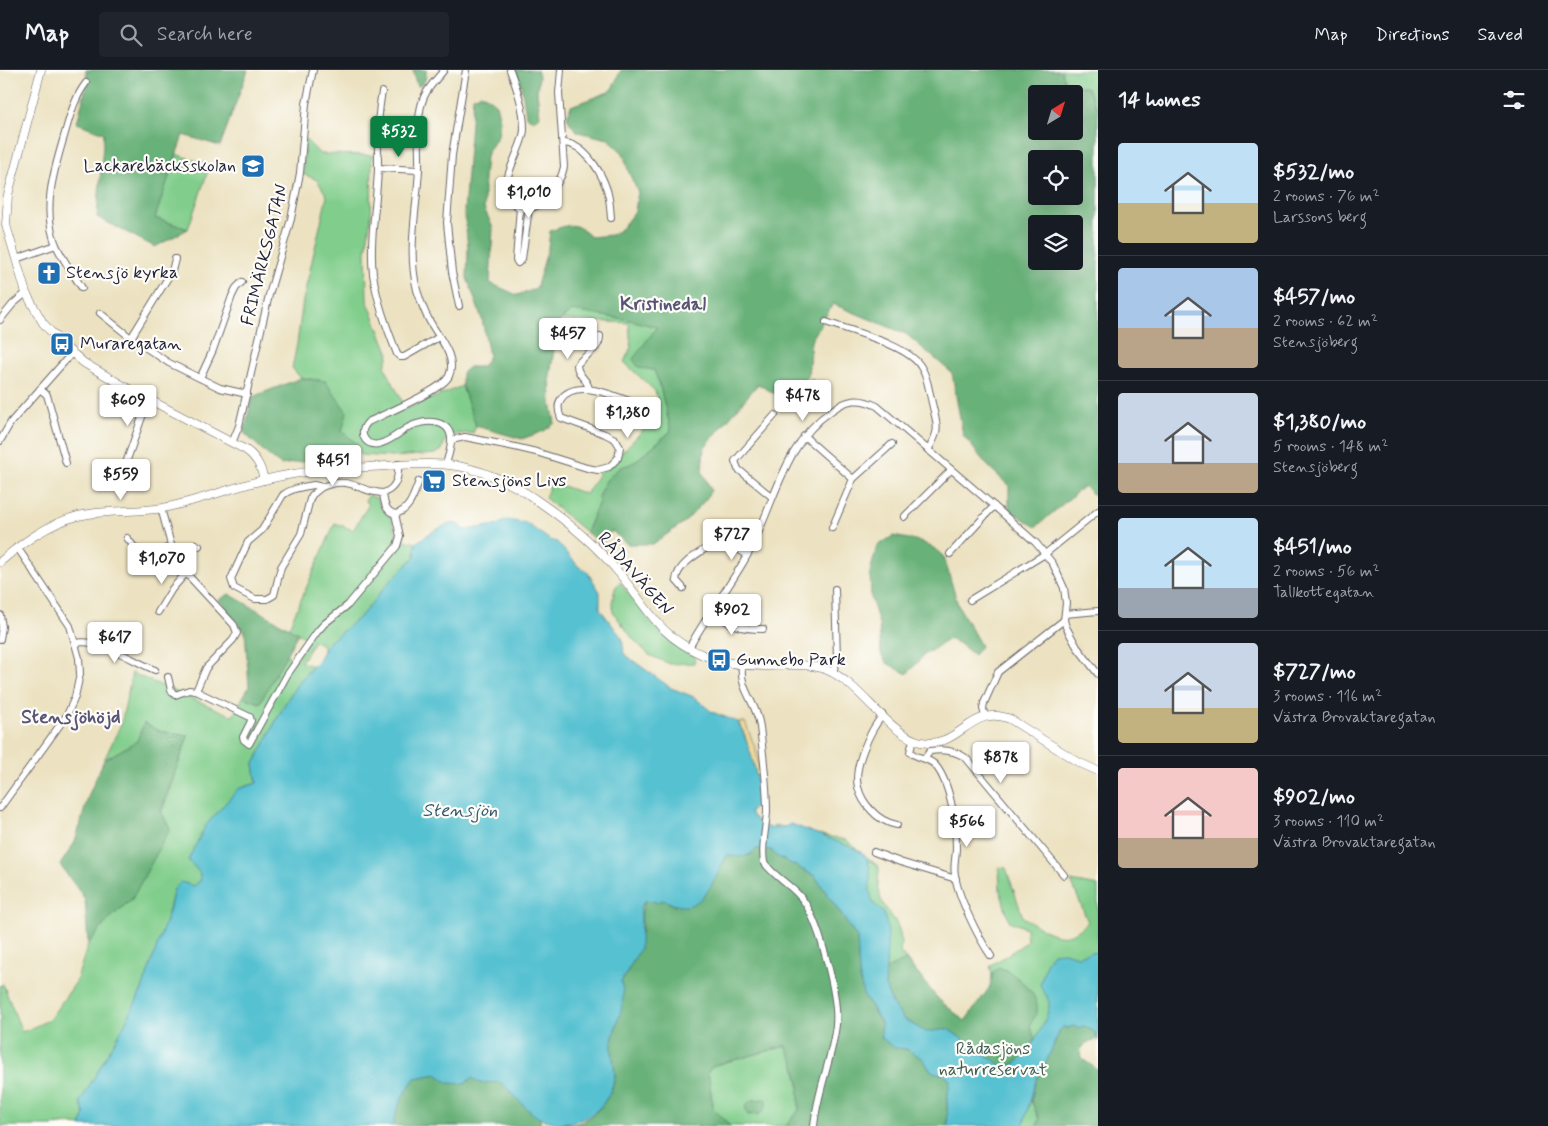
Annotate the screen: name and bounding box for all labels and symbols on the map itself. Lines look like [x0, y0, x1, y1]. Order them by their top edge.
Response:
north arrow [1028, 85, 1082, 140]
pin: $532 [369, 116, 429, 158]
school or university icon: Lackarebäcksskolan [240, 153, 266, 179]
place label: Lackarebäcksskolan [84, 154, 236, 178]
pin: $1,010 [488, 176, 570, 219]
street label: FRIMÄRKSGATAN [236, 181, 294, 328]
church icon: Stensjö kyrka [36, 260, 62, 286]
place label: Stensjö kyrka [66, 261, 178, 285]
district label: Kristinedal [620, 292, 706, 317]
pin: $457 [538, 318, 598, 360]
bus stop icon: Muraregatan [49, 331, 75, 357]
place label: Muraregatan [80, 332, 181, 356]
pin: $478 [773, 380, 833, 422]
pin: $609 [98, 384, 158, 427]
pin: $1,380 [587, 396, 669, 439]
pin: $451 [303, 444, 363, 487]
pin: $559 [91, 458, 151, 501]
supermarket icon: Stensjöns Livs [421, 468, 447, 494]
place label: Stensjöns Livs [452, 469, 567, 493]
pin: $727 [702, 518, 762, 561]
street label: RÅDAVÄGEN [592, 527, 678, 621]
pin: $1,070 [121, 542, 203, 585]
pin: $902 [702, 594, 762, 636]
pin: $617 [85, 622, 145, 664]
bus stop icon: Gunnebo Park [706, 647, 732, 673]
place label: Gunnebo Park [736, 648, 846, 672]
district label: Stensjöhöjd [21, 705, 121, 731]
pin: $878 [971, 742, 1031, 784]
water label: Stensjön [422, 798, 498, 823]
pin: $566 [937, 806, 997, 848]
park label: Rådasjöns naturreservat [939, 1037, 1047, 1082]

